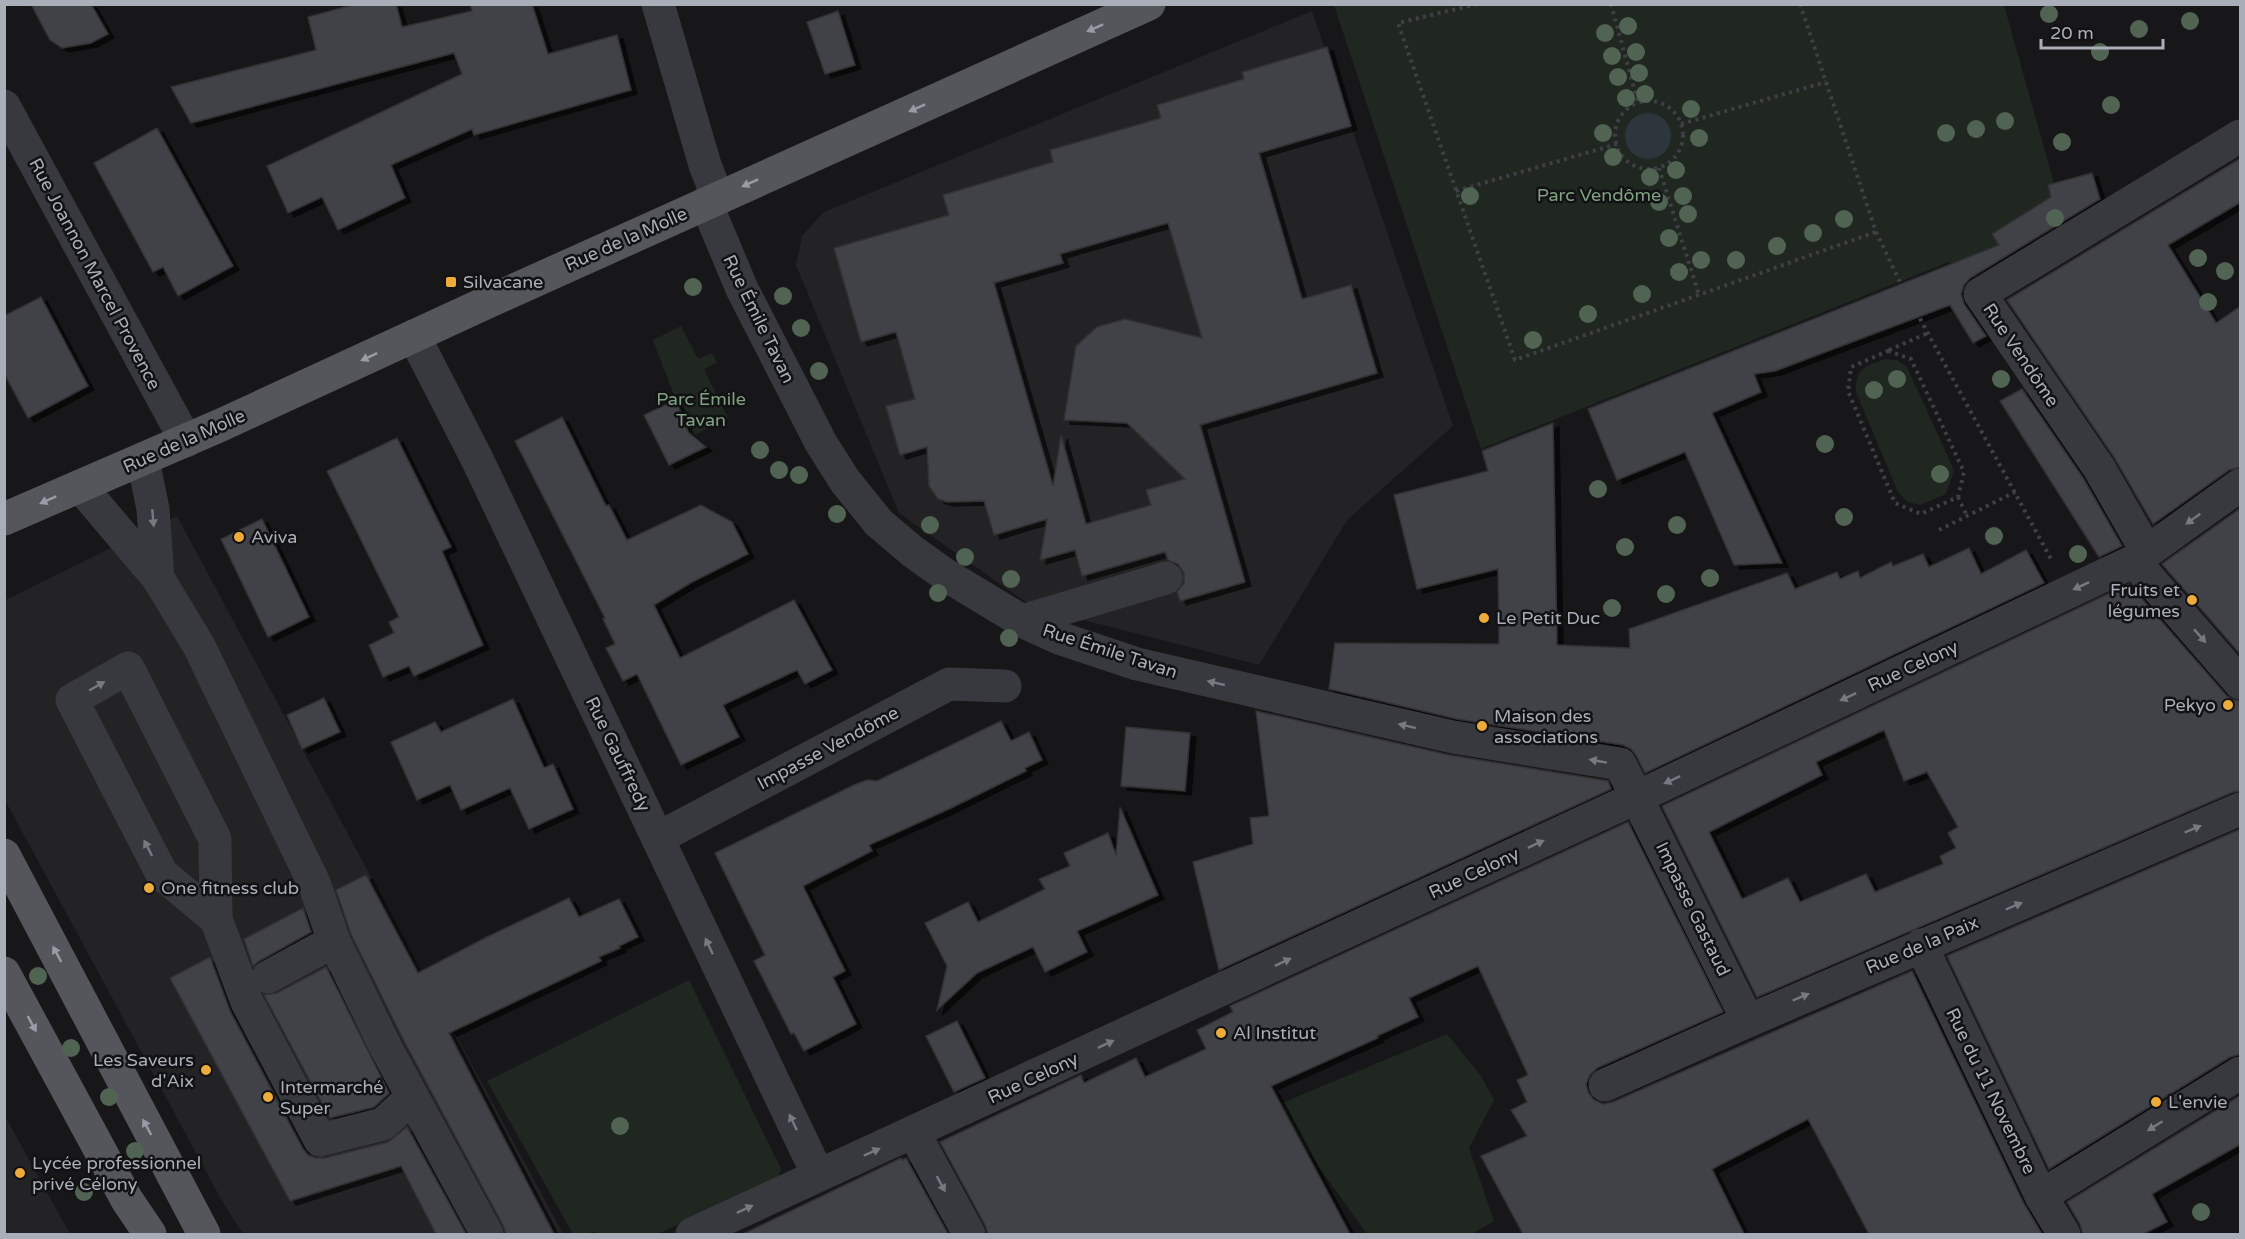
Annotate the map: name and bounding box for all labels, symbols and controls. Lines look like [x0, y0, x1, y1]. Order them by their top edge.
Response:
scale bar [2041, 12, 2162, 50]
text: 20 m [2050, 22, 2094, 44]
one-way arrow [1087, 24, 1104, 33]
one-way arrow [908, 103, 926, 113]
street label: Rue Joannon Marcel Provence [24, 154, 166, 394]
one-way arrow [742, 179, 759, 188]
park label: Parc Vendôme [1537, 184, 1661, 206]
street label: Rue de la Molle [562, 202, 690, 276]
street label: Rue Émile Tavan [718, 251, 800, 387]
place label: Silvacane [463, 271, 543, 293]
marker: Silvacane [444, 275, 458, 289]
street label: Rue Vendôme [1978, 299, 2064, 411]
one-way arrow [360, 352, 378, 362]
park label: Parc Émile Tavan [656, 388, 746, 431]
street label: Rue de la Molle [120, 404, 248, 478]
one-way arrow [39, 495, 57, 505]
one-way arrow [149, 508, 158, 527]
one-way arrow [2185, 513, 2201, 524]
place label: Aviva [251, 526, 297, 548]
marker: Aviva [232, 530, 246, 544]
place label: Fruits et légumes [2108, 579, 2180, 622]
one-way arrow [2072, 581, 2089, 590]
marker: Fruits et légumes [2185, 593, 2199, 607]
place label: Le Petit Duc [1496, 607, 1600, 629]
marker: Le Petit Duc [1477, 611, 1491, 625]
street label: Rue Émile Tavan [1040, 619, 1180, 683]
one-way arrow [2193, 628, 2206, 643]
street label: Rue Celony [1864, 635, 1962, 696]
one-way arrow [1207, 678, 1226, 687]
one-way arrow [89, 681, 106, 691]
one-way arrow [1839, 692, 1856, 701]
street label: Rue Gauffredy [581, 693, 655, 815]
place label: Pekyo [2164, 694, 2216, 716]
marker: Pekyo [2221, 698, 2235, 712]
street label: Impasse Vendôme [754, 701, 902, 795]
place label: Maison des associations [1494, 705, 1598, 748]
marker: Maison des associations [1475, 719, 1489, 733]
one-way arrow [1397, 721, 1416, 730]
one-way arrow [1589, 756, 1608, 765]
one-way arrow [1663, 776, 1680, 785]
one-way arrow [2184, 824, 2202, 833]
street label: Impasse Gastaud [1651, 838, 1735, 980]
one-way arrow [144, 839, 153, 856]
one-way arrow [1527, 840, 1544, 849]
street label: Rue Celony [1425, 842, 1523, 903]
place label: One fitness club [161, 877, 299, 899]
marker: One fitness club [142, 881, 156, 895]
one-way arrow [2005, 901, 2023, 911]
street label: Rue de la Paix [1862, 911, 1982, 979]
one-way arrow [705, 937, 714, 954]
one-way arrow [52, 946, 61, 963]
one-way arrow [1274, 957, 1291, 966]
one-way arrow [1793, 993, 1810, 1002]
street label: Rue du 11 Novembre [1941, 1004, 2041, 1178]
one-way arrow [27, 1016, 37, 1033]
place label: Al Institut [1233, 1022, 1316, 1044]
marker: Al Institut [1214, 1026, 1228, 1040]
one-way arrow [1097, 1039, 1114, 1048]
street label: Rue Celony [984, 1047, 1082, 1108]
place label: Les Saveurs d'Aix [93, 1049, 194, 1092]
marker: Les Saveurs d'Aix [199, 1063, 213, 1077]
place label: Intermarché Super [280, 1076, 384, 1119]
marker: Intermarché Super [261, 1090, 275, 1104]
place label: L'envie [2168, 1091, 2228, 1113]
marker: L'envie [2149, 1095, 2163, 1109]
one-way arrow [788, 1114, 797, 1131]
one-way arrow [142, 1118, 152, 1135]
one-way arrow [2147, 1120, 2163, 1131]
one-way arrow [863, 1147, 880, 1156]
place label: Lycée professionnel privé Célony [32, 1152, 201, 1195]
marker: Lycée professionnel privé Célony [13, 1166, 27, 1180]
one-way arrow [936, 1175, 946, 1192]
one-way arrow [736, 1205, 753, 1214]

